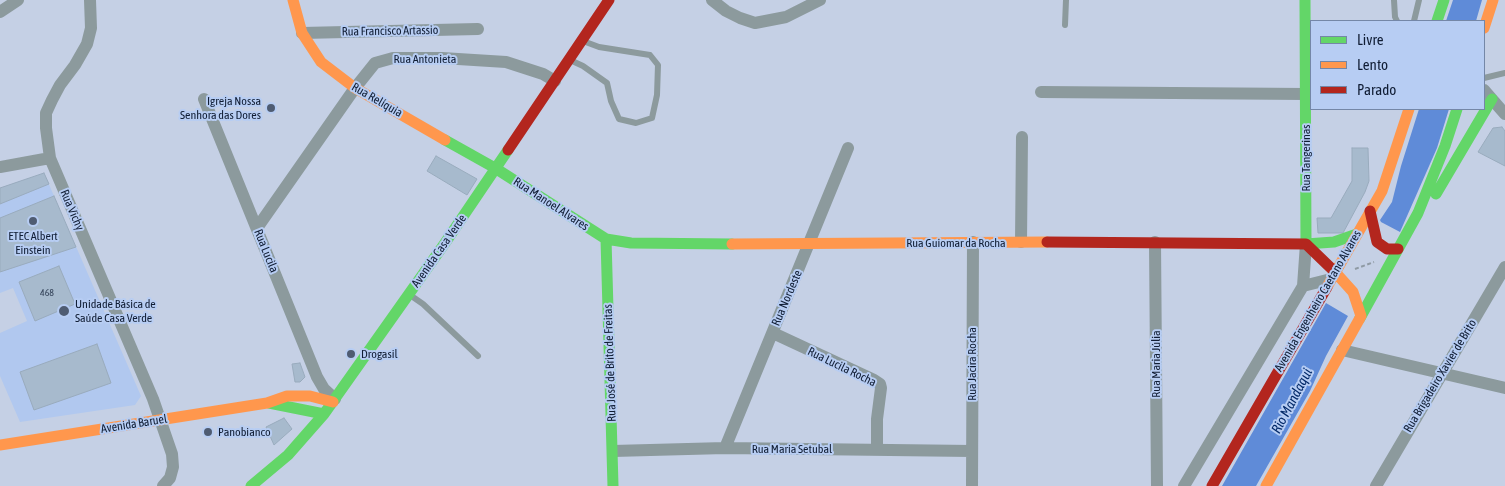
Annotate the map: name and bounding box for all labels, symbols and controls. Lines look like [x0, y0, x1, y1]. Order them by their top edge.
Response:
legend [1310, 20, 1485, 110]
street label: Rua Francisco Artassio [342, 23, 438, 39]
text: Livre [1357, 31, 1384, 48]
street label: Rua Antonieta [394, 52, 456, 66]
text: Lento [1357, 56, 1388, 73]
street label: Rua Relíquia [349, 80, 405, 120]
text: Parado [1357, 81, 1396, 98]
place label: Igreja Nossa Senhora das Dores [180, 94, 261, 122]
marker: Igreja Nossa Senhora das Dores [265, 102, 277, 114]
street label: Rua Tangerinas [1299, 124, 1313, 192]
street label: Rua Manoel Alvares [511, 174, 591, 234]
street label: Rua Vichy [57, 187, 87, 233]
street label: Avenida Casa Verde [409, 212, 469, 290]
marker: ETEC Albert Einstein [27, 215, 39, 227]
street label: Rua Lucila [251, 227, 281, 275]
street label: Avenida Engenheiro Caetano Alvares [1272, 228, 1364, 374]
place label: ETEC Albert Einstein [8, 229, 58, 257]
street label: Rua Guiomar da Rocha [906, 236, 1006, 250]
street label: Rua Nordeste [769, 268, 805, 328]
house number: 468 [40, 287, 54, 299]
place label: Unidade Básica de Saúde Casa Verde [75, 297, 156, 325]
marker: Unidade Básica de Saúde Casa Verde [57, 304, 71, 318]
street label: Rua José de Brito de Freitas [601, 304, 619, 422]
street label: Rua Brigadeiro Xavier de Brito [1401, 317, 1479, 435]
street label: Rua Jacira Rocha [965, 327, 979, 401]
street label: Rua Maria Júlia [1149, 330, 1163, 398]
street label: Rua Lucila Rocha [805, 344, 879, 390]
place label: Drogasil [361, 347, 398, 361]
marker: Drogasil [345, 348, 357, 360]
water label: Rio Mandaqui [1268, 366, 1316, 436]
street label: Avenida Baruel [100, 412, 168, 436]
place label: Panobianco [218, 425, 271, 439]
marker: Panobianco [202, 426, 214, 438]
street label: Rua Maria Setubal [752, 442, 832, 456]

